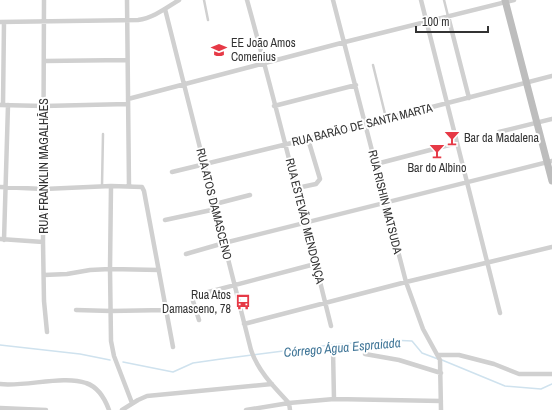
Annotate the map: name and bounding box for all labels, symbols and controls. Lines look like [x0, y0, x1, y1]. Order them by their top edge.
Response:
scale bar [416, 8, 488, 34]
text: 100 m [422, 14, 449, 30]
place label: EE João Amos Comenius [231, 35, 296, 65]
school or university icon: EE João Amos Comenius [210, 41, 228, 59]
street label: RUA FRANKLIN MAGALHÃES [36, 98, 52, 234]
street label: RUA BARÃO DE SANTA MARTA [290, 100, 434, 150]
bar icon: Bar da Madalena [443, 129, 461, 147]
place label: Bar da Madalena [464, 130, 539, 146]
bar icon: Bar do Albino [428, 142, 446, 160]
street label: RUA ATOS DAMASCENO [192, 147, 236, 262]
street label: RUA RISHIN MATSUDA [364, 148, 406, 256]
street label: RUA ESTEVÃO MENDONÇA [282, 157, 328, 286]
place label: Bar do Albino [407, 160, 467, 176]
place label: Rua Atos Damasceno, 78 [162, 287, 231, 317]
bus stop icon: Rua Atos Damasceno, 78 [234, 293, 252, 311]
water label: Córrego Água Espraiada [283, 334, 401, 361]

